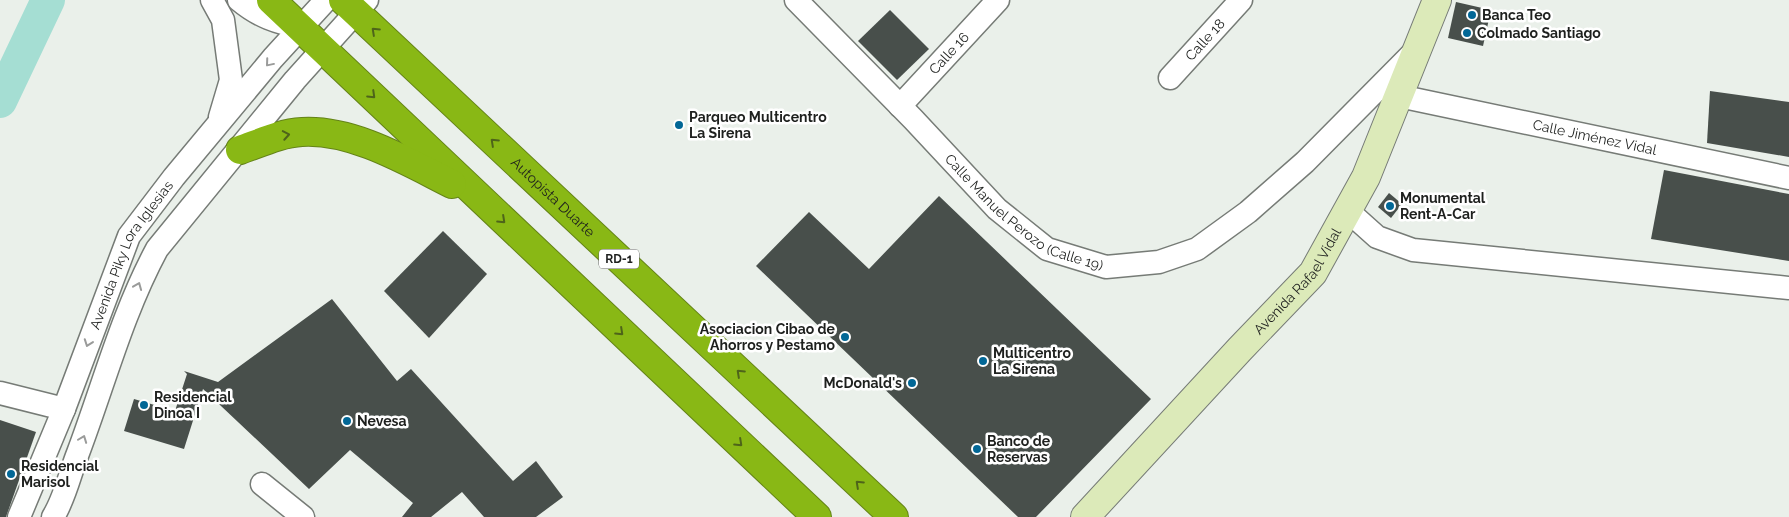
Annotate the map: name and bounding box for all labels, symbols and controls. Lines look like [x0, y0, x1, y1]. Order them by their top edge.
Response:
place label: Banca Teo [1482, 7, 1552, 23]
marker: Banca Teo [1466, 9, 1478, 21]
street label: Calle 18 [1182, 15, 1228, 64]
place label: Colmado Santiago [1477, 25, 1601, 41]
marker: Colmado Santiago [1461, 27, 1473, 39]
one-way arrow [372, 28, 381, 37]
street label: Calle 16 [926, 29, 972, 77]
one-way arrow [266, 57, 275, 66]
one-way arrow [367, 89, 376, 98]
place label: Parqueo Multicentro La Sirena [689, 109, 827, 141]
street label: Calle Jiménez Vidal [1531, 116, 1658, 158]
marker: Parqueo Multicentro La Sirena [673, 119, 685, 131]
one-way arrow [282, 130, 291, 140]
one-way arrow [490, 139, 499, 148]
street label: Calle Manuel Perozo (Calle 19) [942, 151, 1105, 274]
street label: Autopista Duarte [508, 154, 598, 240]
street label: Avenida Piky Lora Iglesias [87, 177, 176, 331]
place label: Monumental Rent-A-Car [1400, 190, 1486, 222]
marker: Monumental Rent-A-Car [1384, 200, 1396, 212]
one-way arrow [496, 214, 505, 223]
street label: Avenida Rafael Vidal [1250, 225, 1344, 338]
road number: RD-1 [599, 250, 639, 268]
one-way arrow [132, 282, 143, 291]
place label: Asociacion Cibao de Ahorros y Pestamo [700, 321, 836, 353]
one-way arrow [615, 326, 624, 335]
marker: Asociacion Cibao de Ahorros y Pestamo [839, 331, 851, 343]
one-way arrow [84, 338, 94, 347]
place label: Multicentro La Sirena [993, 345, 1071, 377]
marker: Multicentro La Sirena [977, 355, 989, 367]
one-way arrow [737, 370, 746, 379]
place label: McDonald's [824, 375, 902, 391]
marker: McDonald's [906, 377, 918, 389]
place label: Residencial Dinoa I [154, 389, 232, 421]
marker: Residencial Dinoa I [138, 399, 150, 411]
place label: Nevesa [357, 413, 407, 429]
marker: Nevesa [341, 415, 353, 427]
place label: Banco de Reservas [987, 433, 1051, 465]
one-way arrow [77, 435, 87, 444]
one-way arrow [733, 437, 742, 446]
marker: Banco de Reservas [971, 443, 983, 455]
place label: Residencial Marisol [21, 458, 99, 490]
marker: Residencial Marisol [5, 468, 17, 480]
one-way arrow [855, 481, 864, 490]

